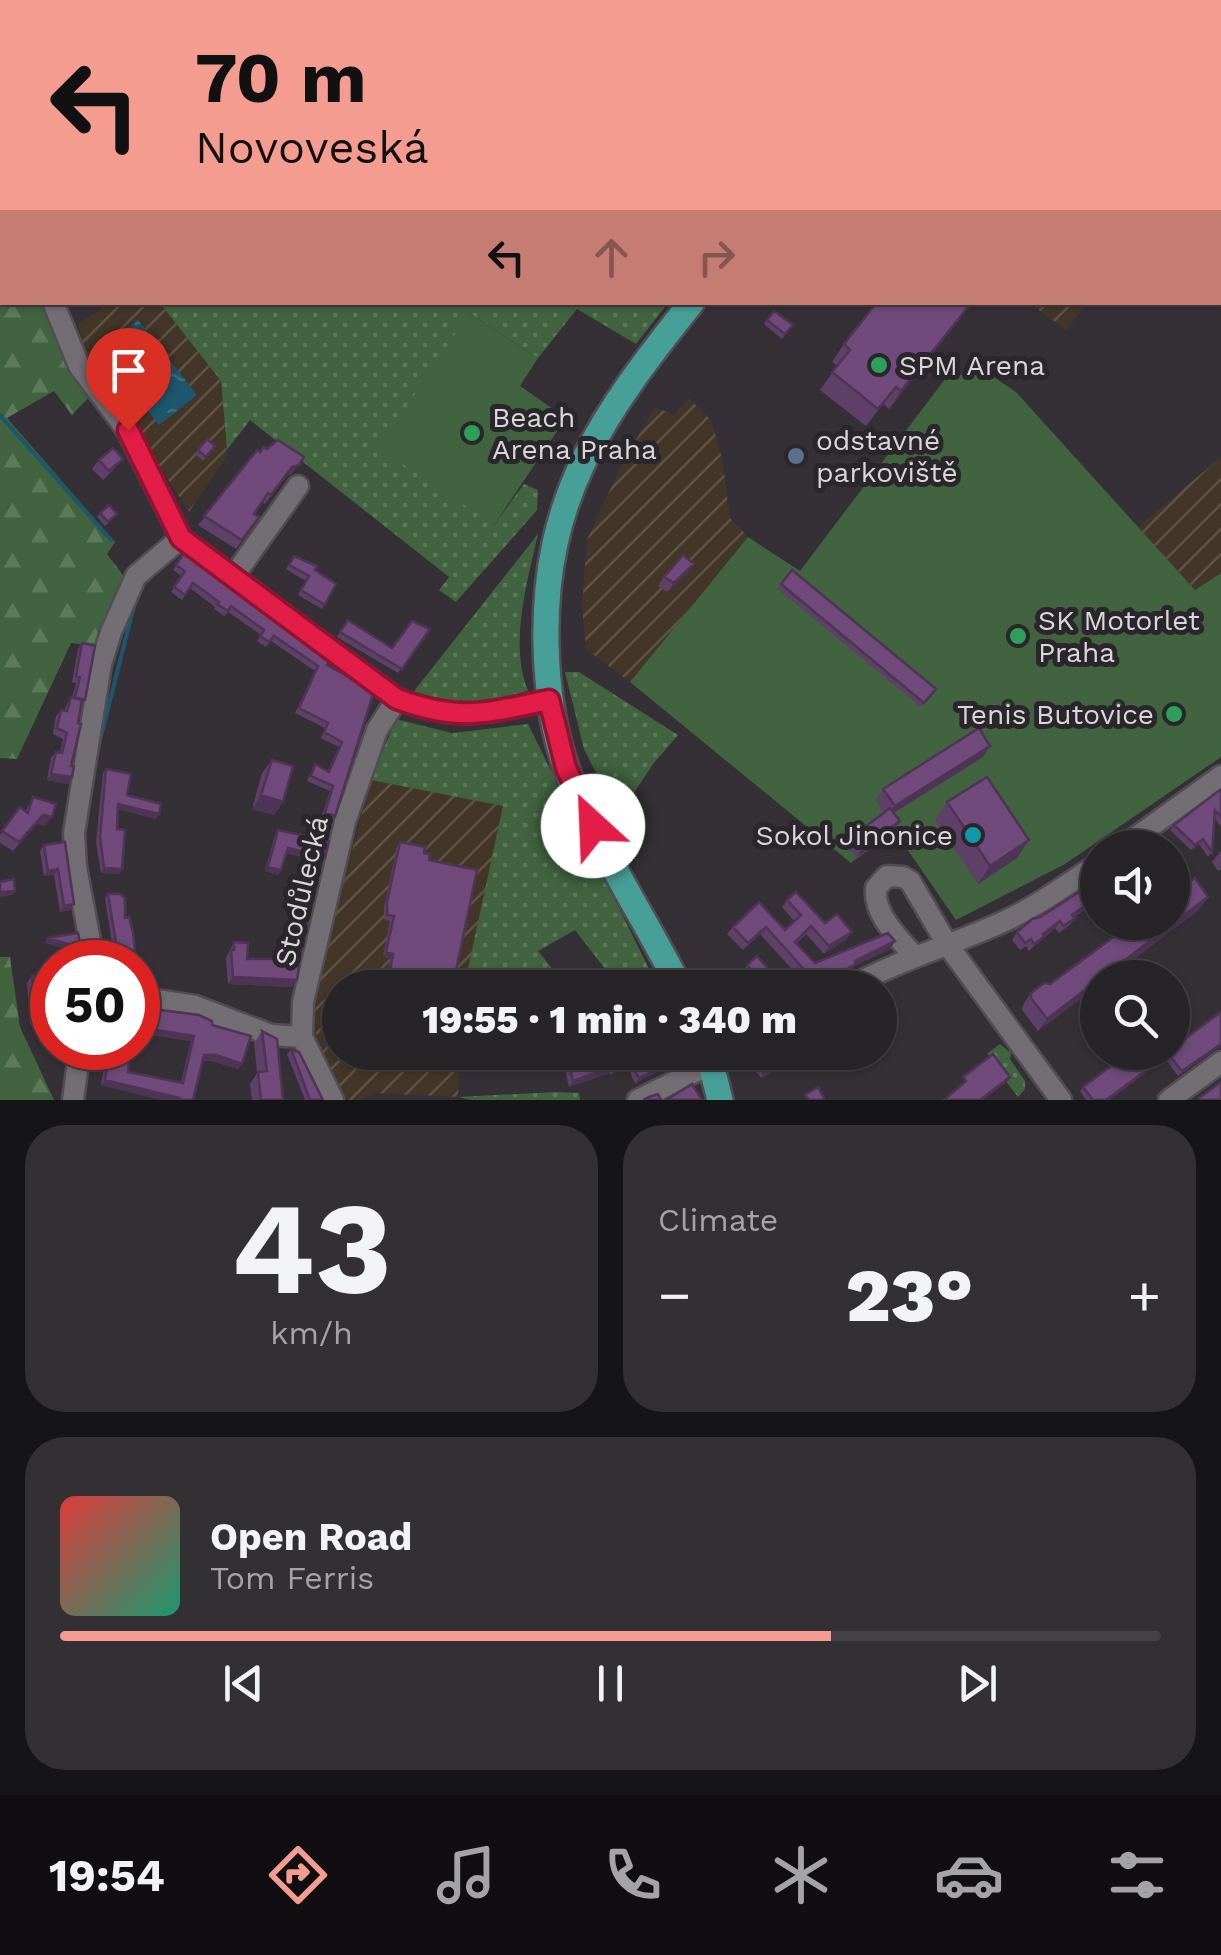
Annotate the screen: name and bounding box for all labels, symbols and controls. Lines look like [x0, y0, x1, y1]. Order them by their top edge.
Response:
text: 70 m [195, 37, 367, 119]
icon: left [30, 40, 160, 170]
text: Novoveská [195, 121, 429, 174]
icon: left [479, 230, 534, 285]
icon: ahead [584, 230, 639, 285]
icon: right [689, 230, 744, 285]
pin [86, 328, 171, 431]
icon: arrive [101, 343, 156, 398]
place label: SPM Arena [899, 349, 1045, 382]
marker: SPM Arena [868, 354, 890, 376]
place label: Beach Arena Praha [492, 401, 657, 466]
marker: Beach Arena Praha [461, 422, 483, 444]
place label: odstavné parkoviště [816, 424, 958, 489]
marker: odstavné parkoviště [785, 445, 807, 467]
place label: SK Motorlet Praha [1038, 604, 1200, 669]
marker: SK Motorlet Praha [1007, 625, 1029, 647]
place label: Tenis Butovice [957, 698, 1154, 731]
marker: Tenis Butovice [1163, 703, 1185, 725]
position arrow [541, 774, 645, 878]
street label: Stodůlecká [268, 813, 335, 969]
place label: Sokol Jinonice [756, 819, 953, 852]
marker: Sokol Jinonice [962, 824, 984, 846]
map controls [1080, 830, 1190, 1070]
button: sound [1080, 830, 1190, 940]
speed limit sign: 50 [30, 940, 160, 1070]
button: search [1080, 960, 1190, 1070]
text: 19:55 · 1 min · 340 m [422, 998, 797, 1042]
text: 43 [231, 1172, 392, 1325]
text: Climate [658, 1201, 778, 1239]
text: 23° [846, 1251, 973, 1339]
text: − [658, 1263, 691, 1327]
text: + [1128, 1263, 1161, 1327]
text: km/h [270, 1314, 353, 1352]
text: Open Road [210, 1515, 412, 1559]
text: Tom Ferris [210, 1559, 374, 1597]
icon: previous [216, 1656, 271, 1711]
icon: pause [583, 1656, 638, 1711]
icon: next [950, 1656, 1005, 1711]
icon: directions [263, 1840, 333, 1910]
icon: music [431, 1840, 501, 1910]
icon: phone [598, 1840, 668, 1910]
icon: climate [766, 1840, 836, 1910]
icon: car [934, 1840, 1004, 1910]
icon: filters [1102, 1840, 1172, 1910]
text: 19:54 [49, 1849, 165, 1902]

